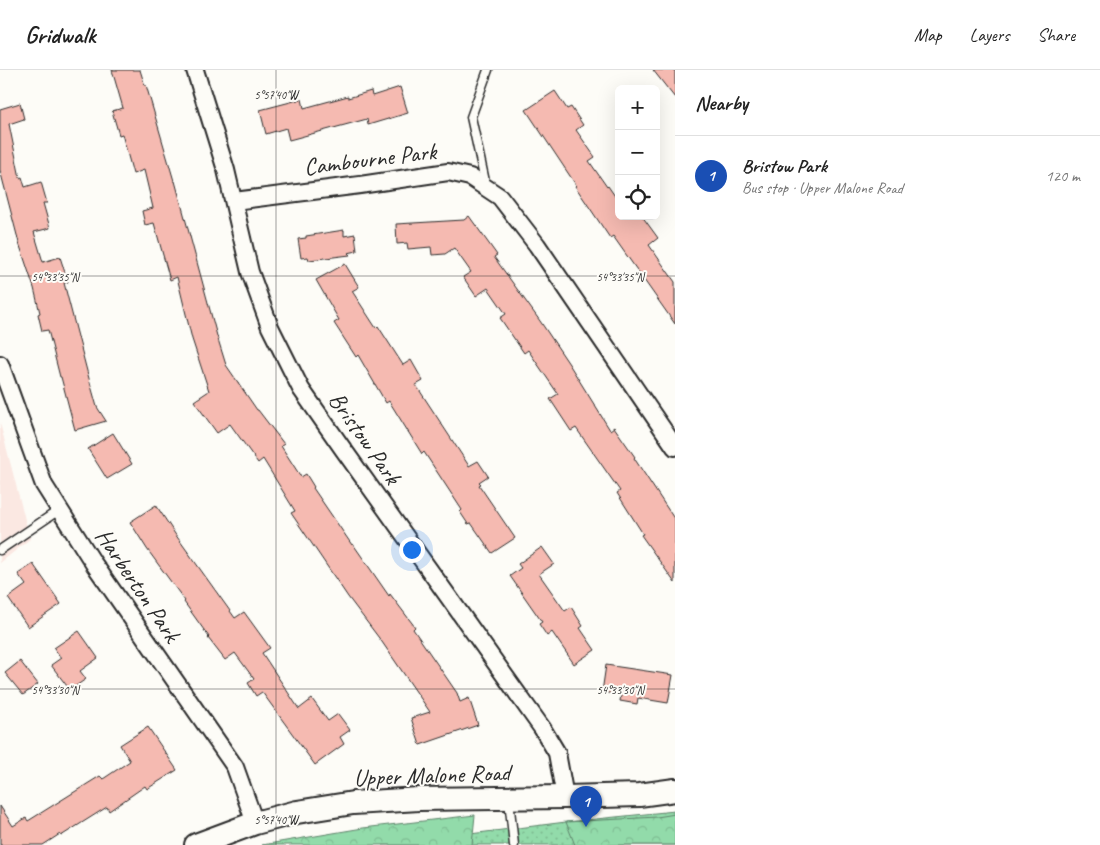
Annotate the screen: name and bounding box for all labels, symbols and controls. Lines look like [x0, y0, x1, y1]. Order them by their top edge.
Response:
text: Gridwalk [25, 20, 95, 50]
text: Map [914, 24, 942, 46]
text: Layers [970, 24, 1009, 46]
text: Share [1037, 24, 1075, 46]
map controls [615, 85, 660, 220]
button: + [615, 85, 660, 130]
text: 5°57'40"W [254, 87, 300, 103]
text: Nearby [695, 90, 748, 116]
button: − [615, 130, 660, 175]
street label: Cambourne Park [302, 136, 440, 182]
text: Bristow Park [742, 154, 827, 178]
text: 1 [707, 166, 715, 186]
text: 120 m [1046, 166, 1080, 186]
button: locate [615, 175, 660, 220]
text: Bus stop · Upper Malone Road [742, 178, 903, 198]
text: 54°33'35"N [31, 269, 80, 285]
text: 54°33'35"N [596, 269, 645, 285]
street label: Bristow Park [322, 386, 409, 492]
street label: Harberton Park [89, 522, 188, 649]
your location [399, 537, 425, 563]
text: 54°33'30"N [31, 682, 80, 698]
text: 54°33'30"N [596, 682, 645, 698]
street label: Upper Malone Road [353, 757, 514, 793]
pin: 1 [570, 786, 602, 827]
text: 5°57'40"W [254, 812, 300, 828]

